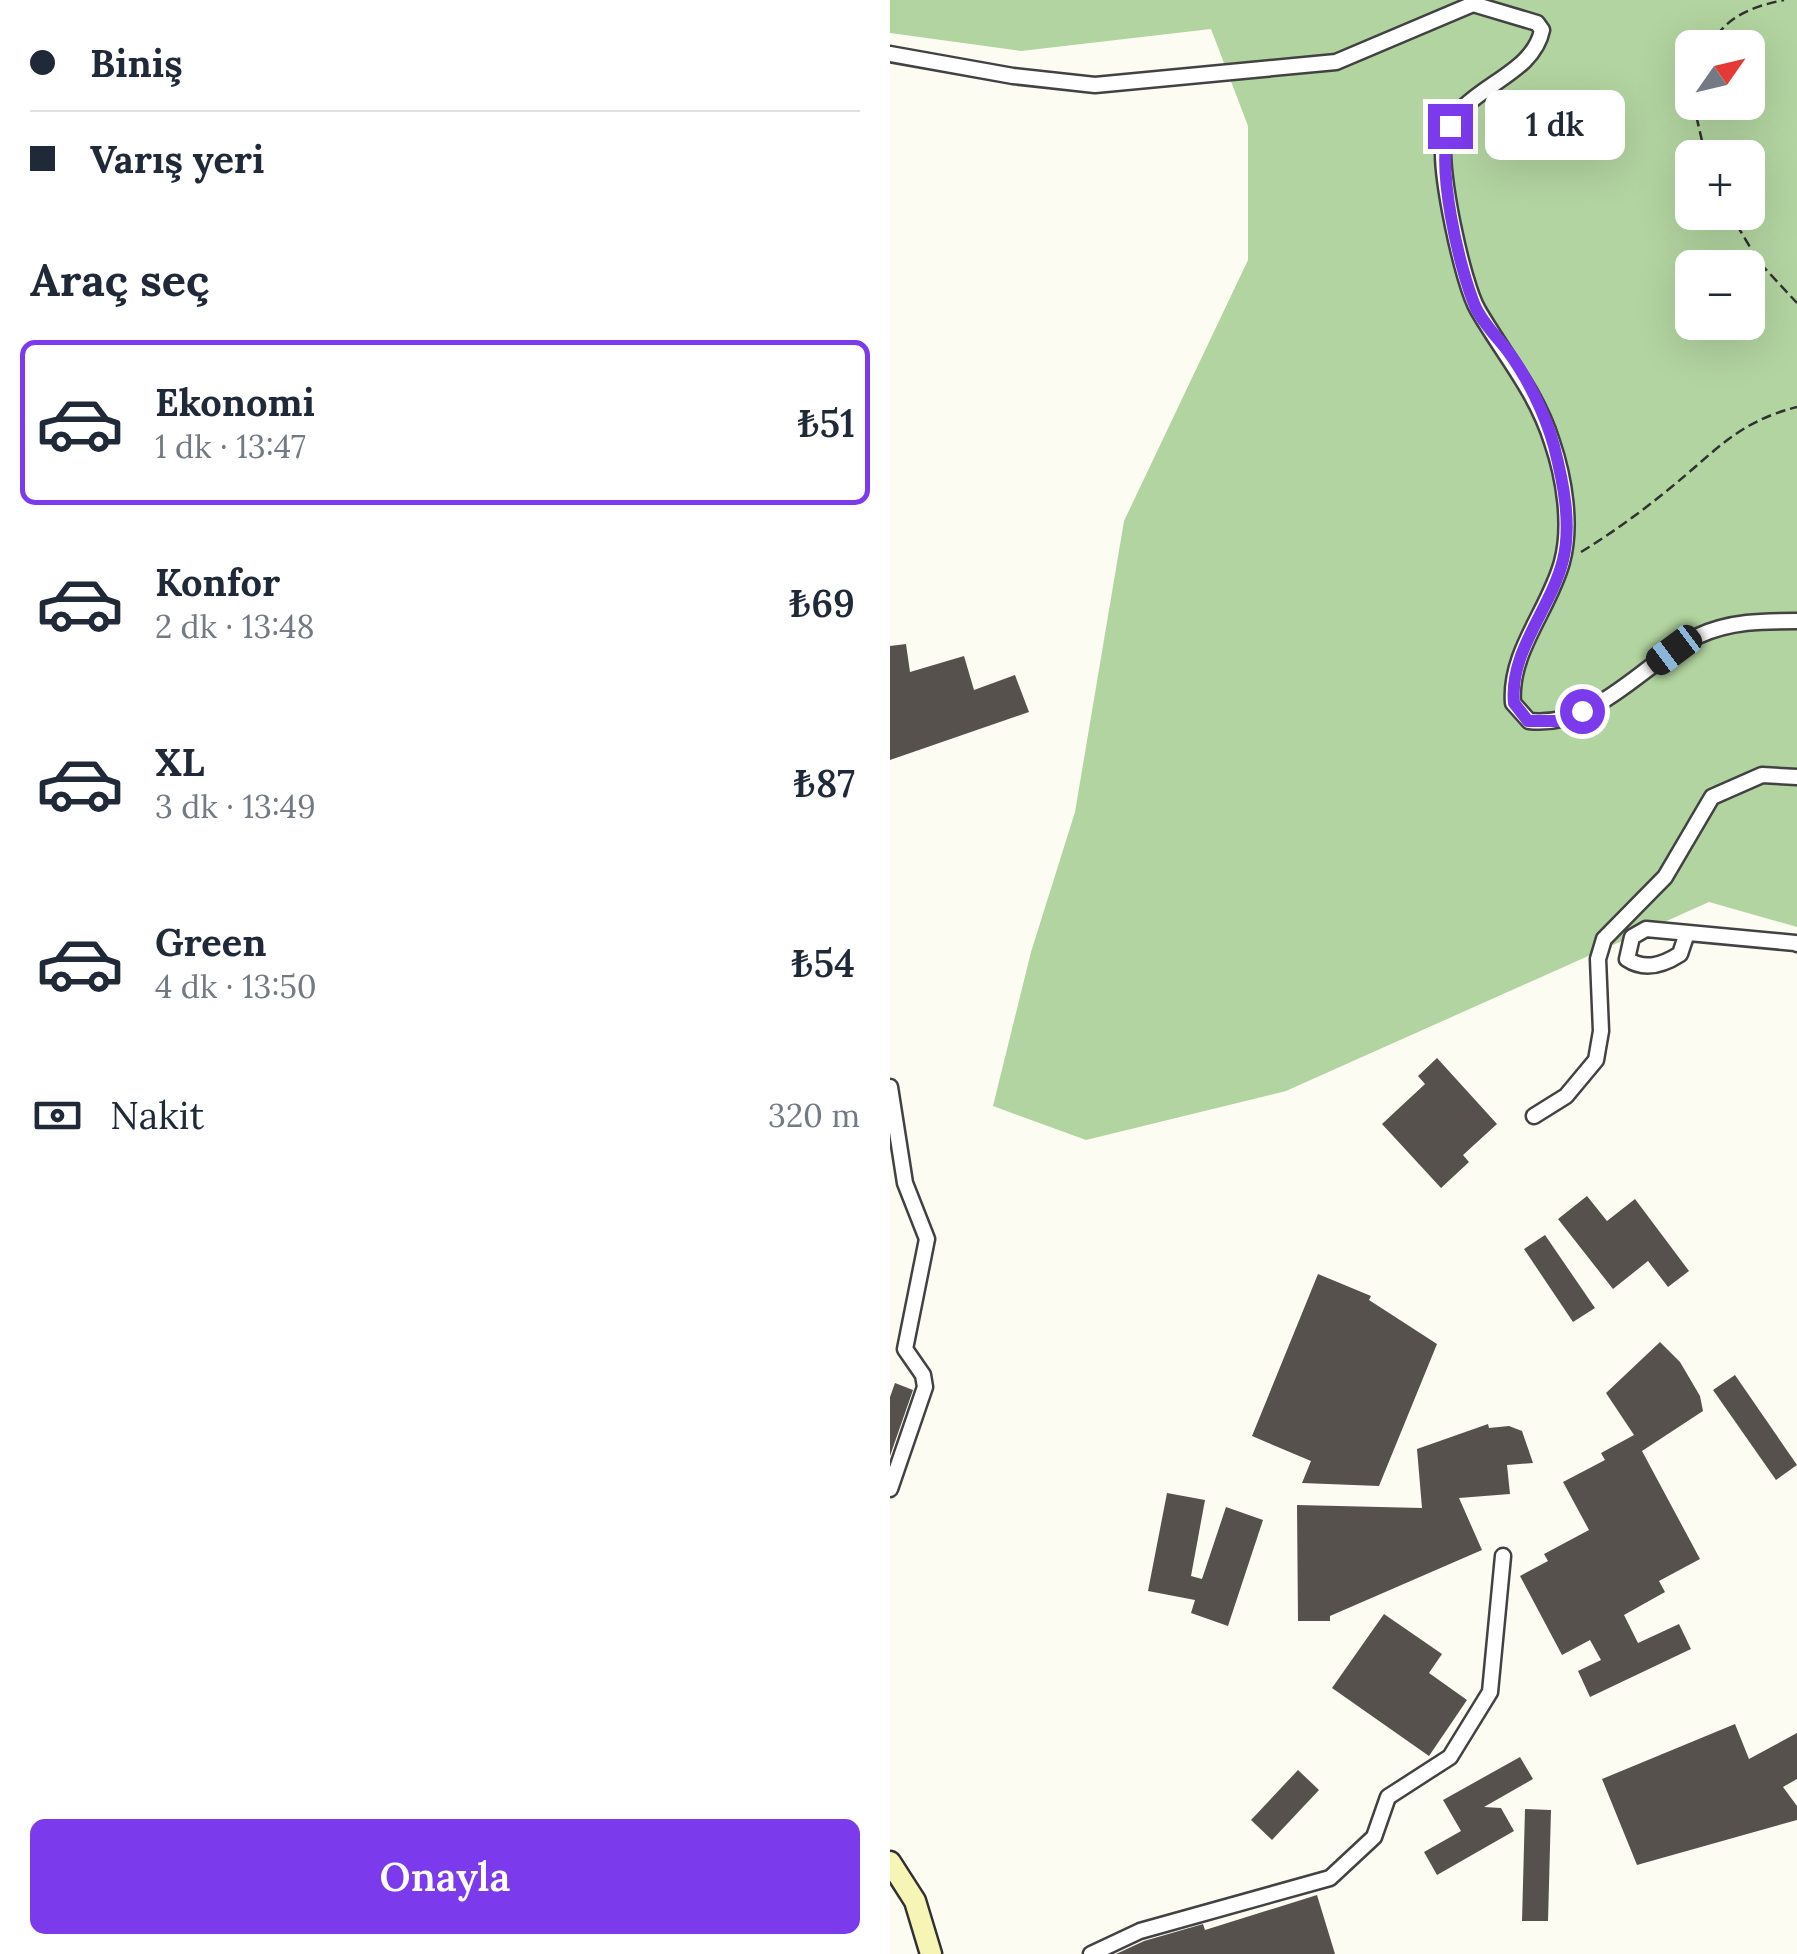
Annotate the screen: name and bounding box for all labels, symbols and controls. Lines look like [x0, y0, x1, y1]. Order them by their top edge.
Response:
north arrow [1675, 30, 1765, 120]
map controls [1675, 30, 1765, 340]
text: Biniş [90, 39, 183, 87]
callout: 1 dk [1485, 91, 1625, 161]
route end [1428, 104, 1473, 149]
text: 1 dk [1526, 104, 1584, 145]
text: Varış yeri [90, 135, 265, 183]
button: + [1675, 140, 1765, 230]
button: − [1675, 250, 1765, 340]
text: Araç seç [30, 251, 209, 308]
icon: car [35, 378, 125, 468]
text: Ekonomi [155, 378, 315, 426]
text: ₺51 [798, 399, 855, 447]
text: 1 dk · 13:47 [155, 426, 306, 467]
icon: car [35, 558, 125, 648]
text: Konfor [155, 558, 280, 606]
text: ₺69 [789, 579, 855, 627]
text: 2 dk · 13:48 [155, 606, 315, 647]
car [1641, 620, 1707, 680]
route start [1560, 689, 1605, 734]
icon: car [35, 738, 125, 828]
text: XL [155, 738, 205, 786]
text: ₺87 [794, 759, 855, 807]
text: 3 dk · 13:49 [155, 786, 316, 827]
icon: car [35, 918, 125, 1008]
text: Green [155, 918, 267, 966]
text: ₺54 [792, 939, 855, 987]
text: 4 dk · 13:50 [155, 966, 317, 1007]
icon: cash [30, 1088, 85, 1143]
text: Nakit [110, 1091, 204, 1139]
text: 320 m [768, 1095, 860, 1136]
button: Onayla [30, 1819, 860, 1934]

